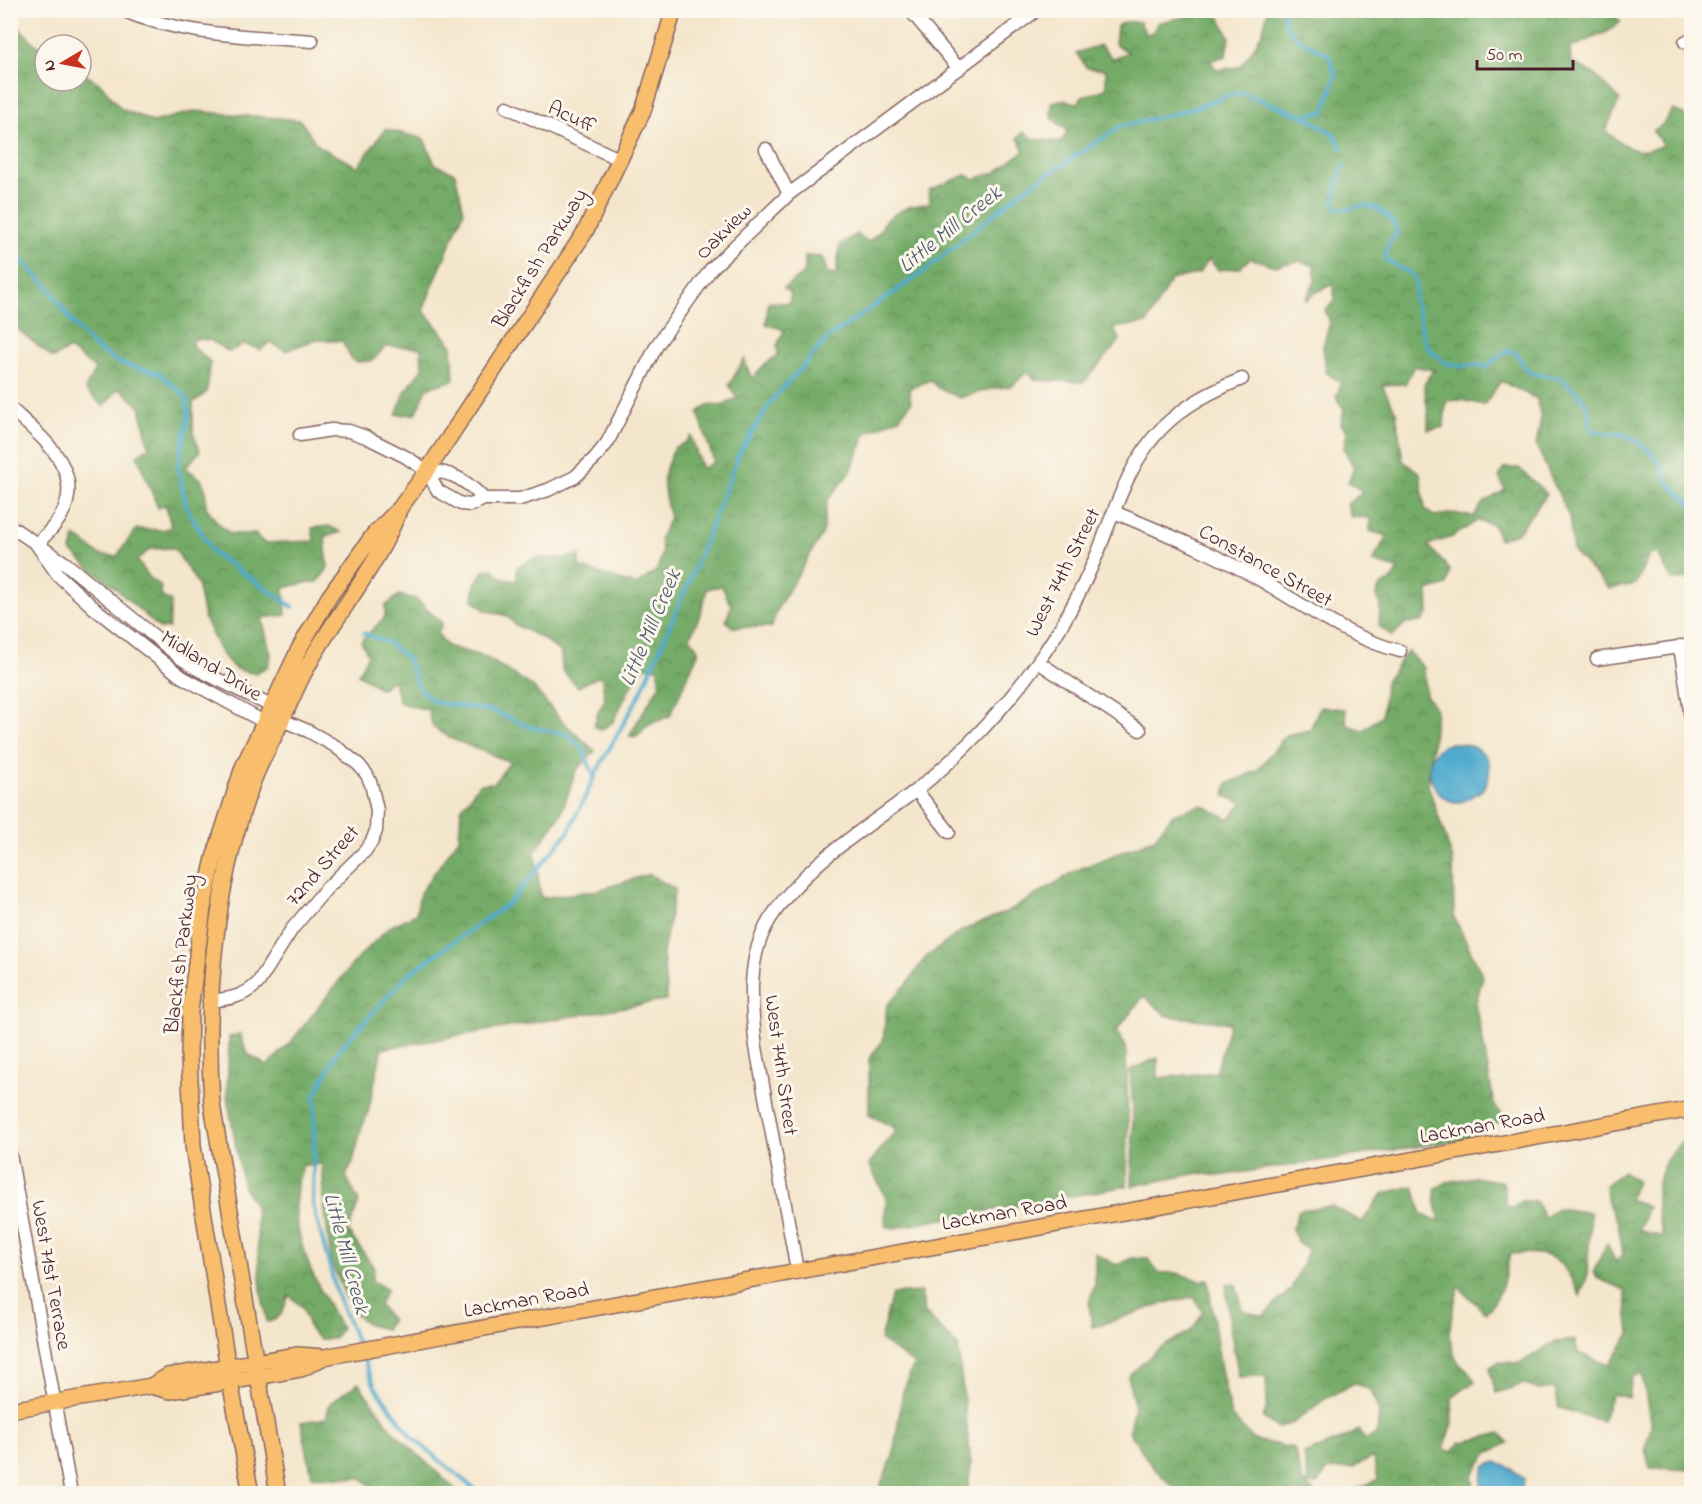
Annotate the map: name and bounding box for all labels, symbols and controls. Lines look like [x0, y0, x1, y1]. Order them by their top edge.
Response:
north arrow [33, 33, 93, 93]
scale bar [1477, 33, 1573, 71]
text: 50 m [1486, 43, 1523, 69]
text: N [37, 58, 63, 73]
street label: Acuff [542, 94, 601, 142]
water label: Little Mill Creek [892, 178, 1010, 282]
street label: Blackfish Parkway [485, 183, 598, 337]
street label: Oakview [689, 197, 760, 268]
street label: West 74th Street [1018, 503, 1109, 643]
street label: Constance Street [1193, 517, 1338, 616]
water label: Little Mill Creek [613, 563, 691, 692]
street label: Midland Drive [154, 624, 268, 710]
street label: 72nd Street [280, 819, 367, 914]
street label: Blackfish Parkway [157, 873, 209, 1037]
street label: West 74th Street [755, 993, 805, 1137]
street label: Lackman Road [1417, 1101, 1547, 1153]
street label: Lackman Road [939, 1188, 1069, 1240]
water label: Little Mill Creek [314, 1190, 377, 1319]
street label: West 71st Terrace [22, 1198, 78, 1353]
street label: Lackman Road [461, 1275, 591, 1327]

